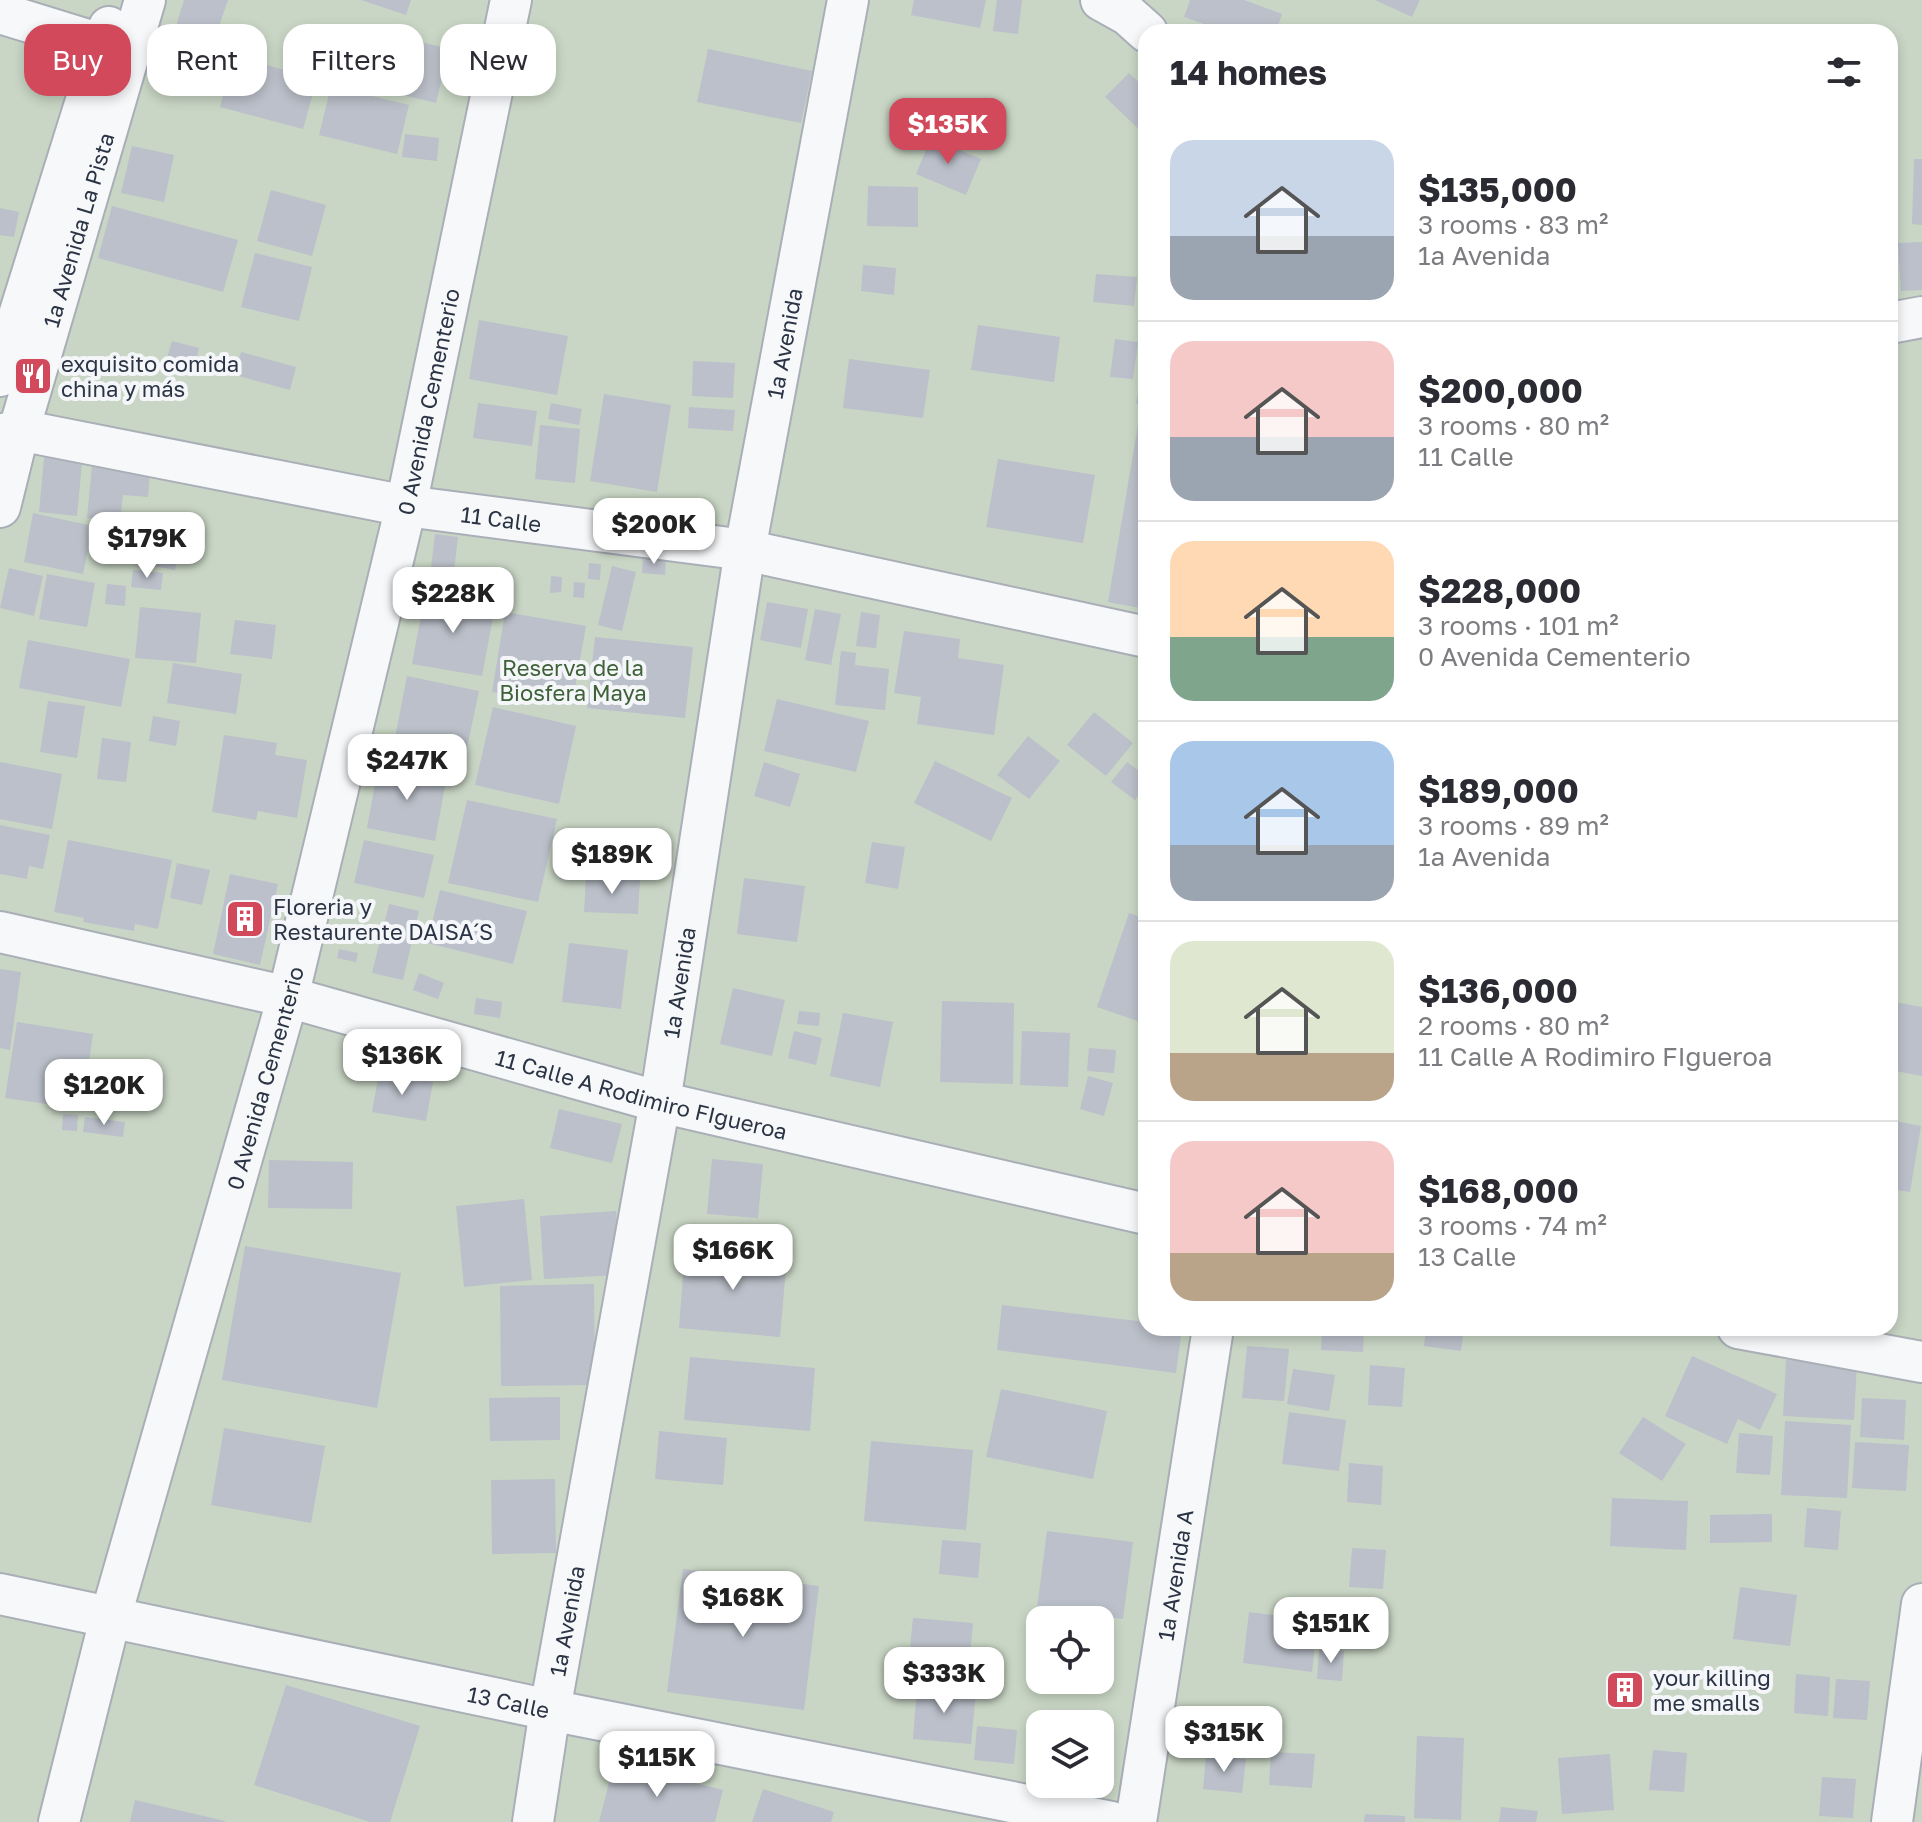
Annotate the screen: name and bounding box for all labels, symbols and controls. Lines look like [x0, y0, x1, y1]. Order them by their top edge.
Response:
chip: Buy [24, 24, 131, 96]
chip: Rent [147, 24, 267, 96]
chip: Filters [283, 24, 424, 96]
chip: New [440, 24, 556, 96]
icon: filters [1822, 50, 1866, 94]
text: 14 homes [1170, 52, 1327, 92]
pin: $135K [892, 98, 1004, 166]
text: $135K [907, 108, 989, 139]
street label: 1a Avenida La Pista [36, 129, 119, 330]
text: $135,000 [1418, 169, 1577, 209]
icon: home [1234, 172, 1330, 268]
text: 3 rooms · 83 m² [1418, 209, 1608, 240]
text: 1a Avenida [1418, 240, 1550, 271]
street label: 0 Avenida Cementerio [391, 286, 464, 518]
street label: 1a Avenida [760, 286, 807, 401]
place label: exquisito comida china y más [61, 350, 239, 402]
restaurant icon: exquisito comida china y más [12, 355, 54, 397]
text: $200,000 [1418, 370, 1583, 410]
icon: home [1234, 373, 1330, 469]
text: 3 rooms · 80 m² [1418, 410, 1609, 441]
text: 11 Calle [1418, 441, 1514, 472]
pin: $200K [598, 498, 710, 566]
street label: 11 Calle [459, 500, 543, 537]
text: $200K [611, 508, 697, 539]
pin: $179K [91, 512, 203, 580]
text: $179K [107, 522, 187, 553]
pin: $228K [397, 567, 509, 635]
text: $228,000 [1418, 570, 1581, 610]
icon: home [1234, 573, 1330, 669]
text: $228K [411, 577, 495, 608]
text: 3 rooms · 101 m² [1418, 610, 1619, 641]
text: 0 Avenida Cementerio [1418, 641, 1691, 672]
park label: Reserva de la Biosfera Maya [499, 654, 647, 706]
pin: $247K [351, 734, 463, 802]
text: $247K [366, 744, 448, 775]
text: $189,000 [1418, 770, 1579, 810]
icon: home [1234, 773, 1330, 869]
text: 3 rooms · 89 m² [1418, 810, 1609, 841]
pin: $189K [556, 828, 668, 896]
text: $189K [571, 838, 653, 869]
text: 1a Avenida [1418, 841, 1550, 872]
place label: Floreria y Restaurente DAISA´S [273, 893, 493, 945]
building icon: Floreria y Restaurente DAISA´S [224, 898, 266, 940]
street label: 1a Avenida [657, 925, 700, 1040]
street label: 0 Avenida Cementerio [220, 964, 308, 1193]
text: $136,000 [1418, 970, 1578, 1010]
icon: home [1234, 973, 1330, 1069]
text: 2 rooms · 80 m² [1418, 1010, 1609, 1041]
pin: $136K [346, 1029, 458, 1097]
text: $136K [361, 1039, 443, 1070]
text: 11 Calle A Rodimiro FIgueroa [1418, 1041, 1773, 1072]
street label: 11 Calle A Rodimiro FIgueroa [493, 1043, 790, 1144]
pin: $120K [48, 1059, 160, 1127]
text: $120K [63, 1069, 145, 1100]
text: $168,000 [1418, 1170, 1579, 1210]
icon: home [1234, 1173, 1330, 1269]
text: 3 rooms · 74 m² [1418, 1210, 1607, 1241]
pin: $166K [677, 1224, 789, 1292]
text: $166K [692, 1234, 774, 1265]
text: 13 Calle [1418, 1241, 1516, 1272]
street label: 1a Avenida A [1151, 1507, 1198, 1642]
street label: 1a Avenida [543, 1563, 589, 1678]
pin: $168K [687, 1571, 799, 1639]
text: $168K [702, 1581, 784, 1612]
pin: $151K [1275, 1597, 1387, 1665]
map controls [1026, 1606, 1114, 1798]
button: locate [1026, 1606, 1114, 1694]
text: $151K [1292, 1607, 1370, 1638]
pin: $333K [888, 1647, 1000, 1715]
text: $333K [902, 1657, 986, 1688]
place label: your killing me smalls [1653, 1664, 1771, 1716]
building icon: your killing me smalls [1604, 1669, 1646, 1711]
street label: 13 Calle [465, 1680, 552, 1723]
pin: $315K [1168, 1706, 1280, 1774]
button: layers [1026, 1710, 1114, 1798]
text: $315K [1183, 1716, 1265, 1747]
pin: $115K [601, 1731, 713, 1799]
text: $115K [618, 1741, 696, 1772]

